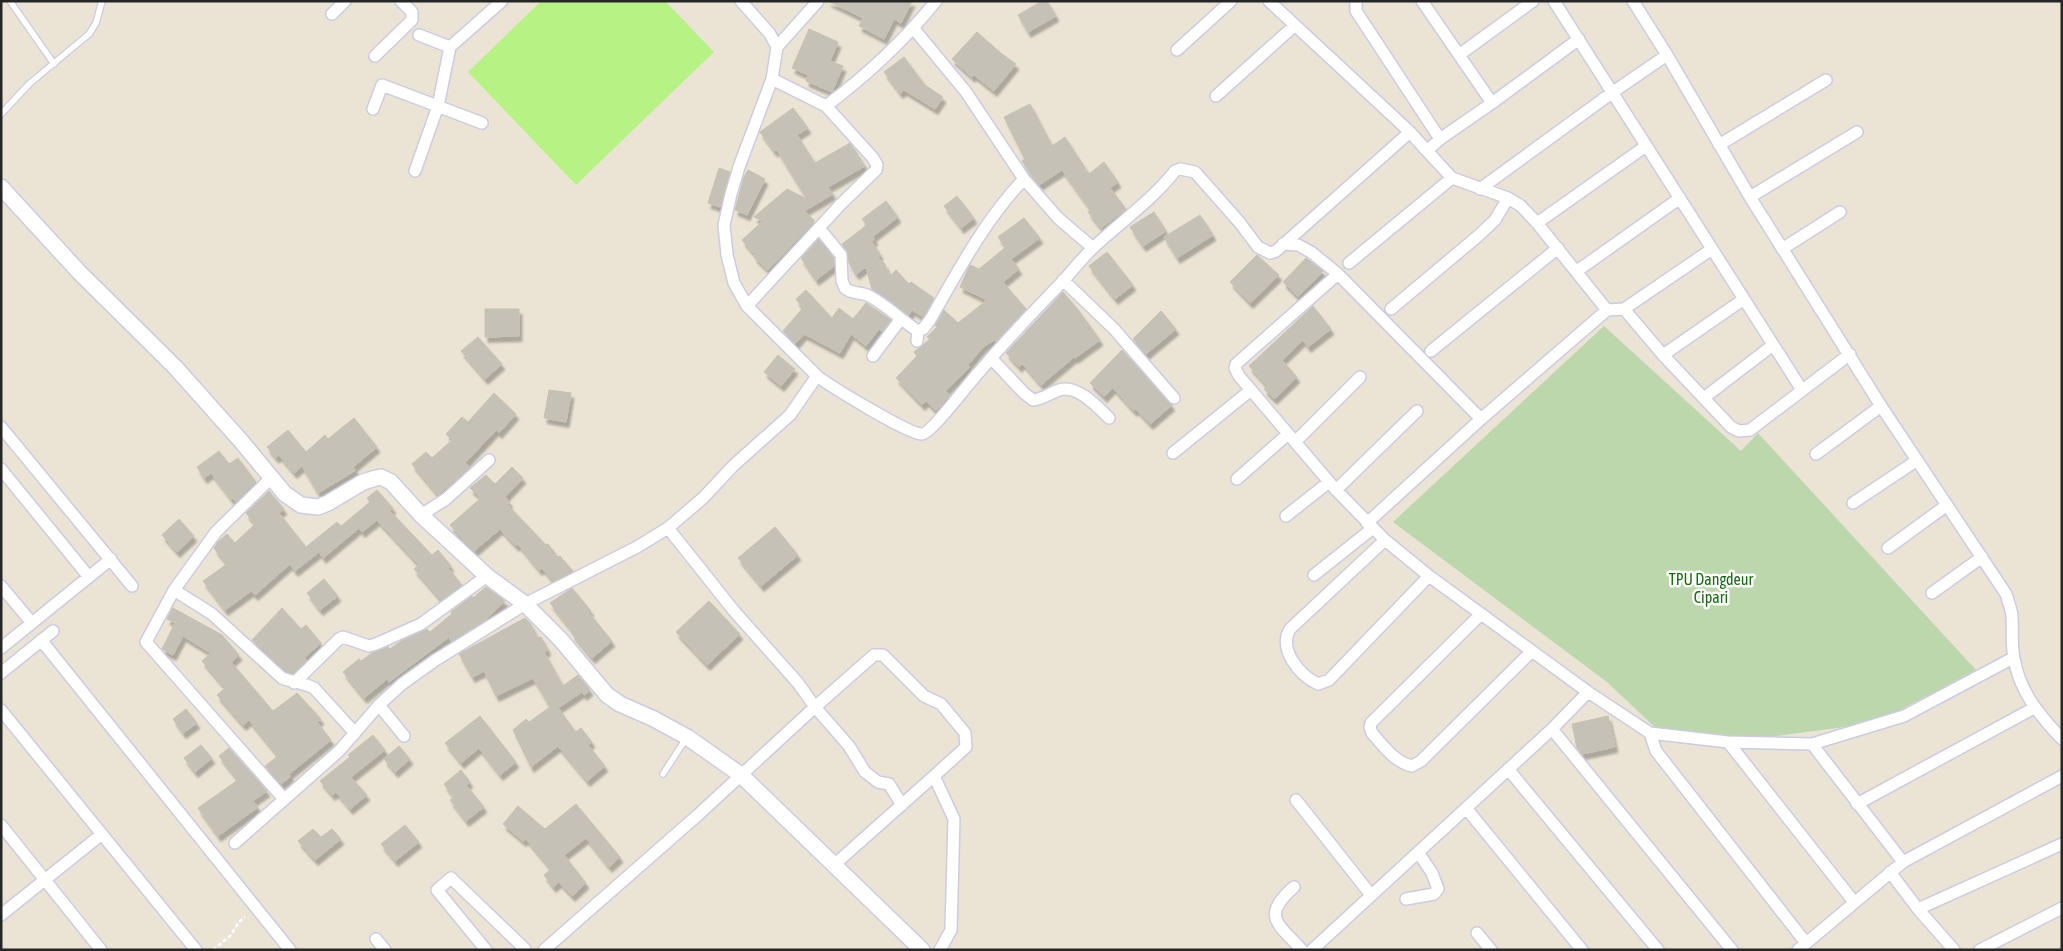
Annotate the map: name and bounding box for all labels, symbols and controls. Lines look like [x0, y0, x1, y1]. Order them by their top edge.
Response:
park label: TPU Dangdeur Cipari [1669, 570, 1754, 607]

